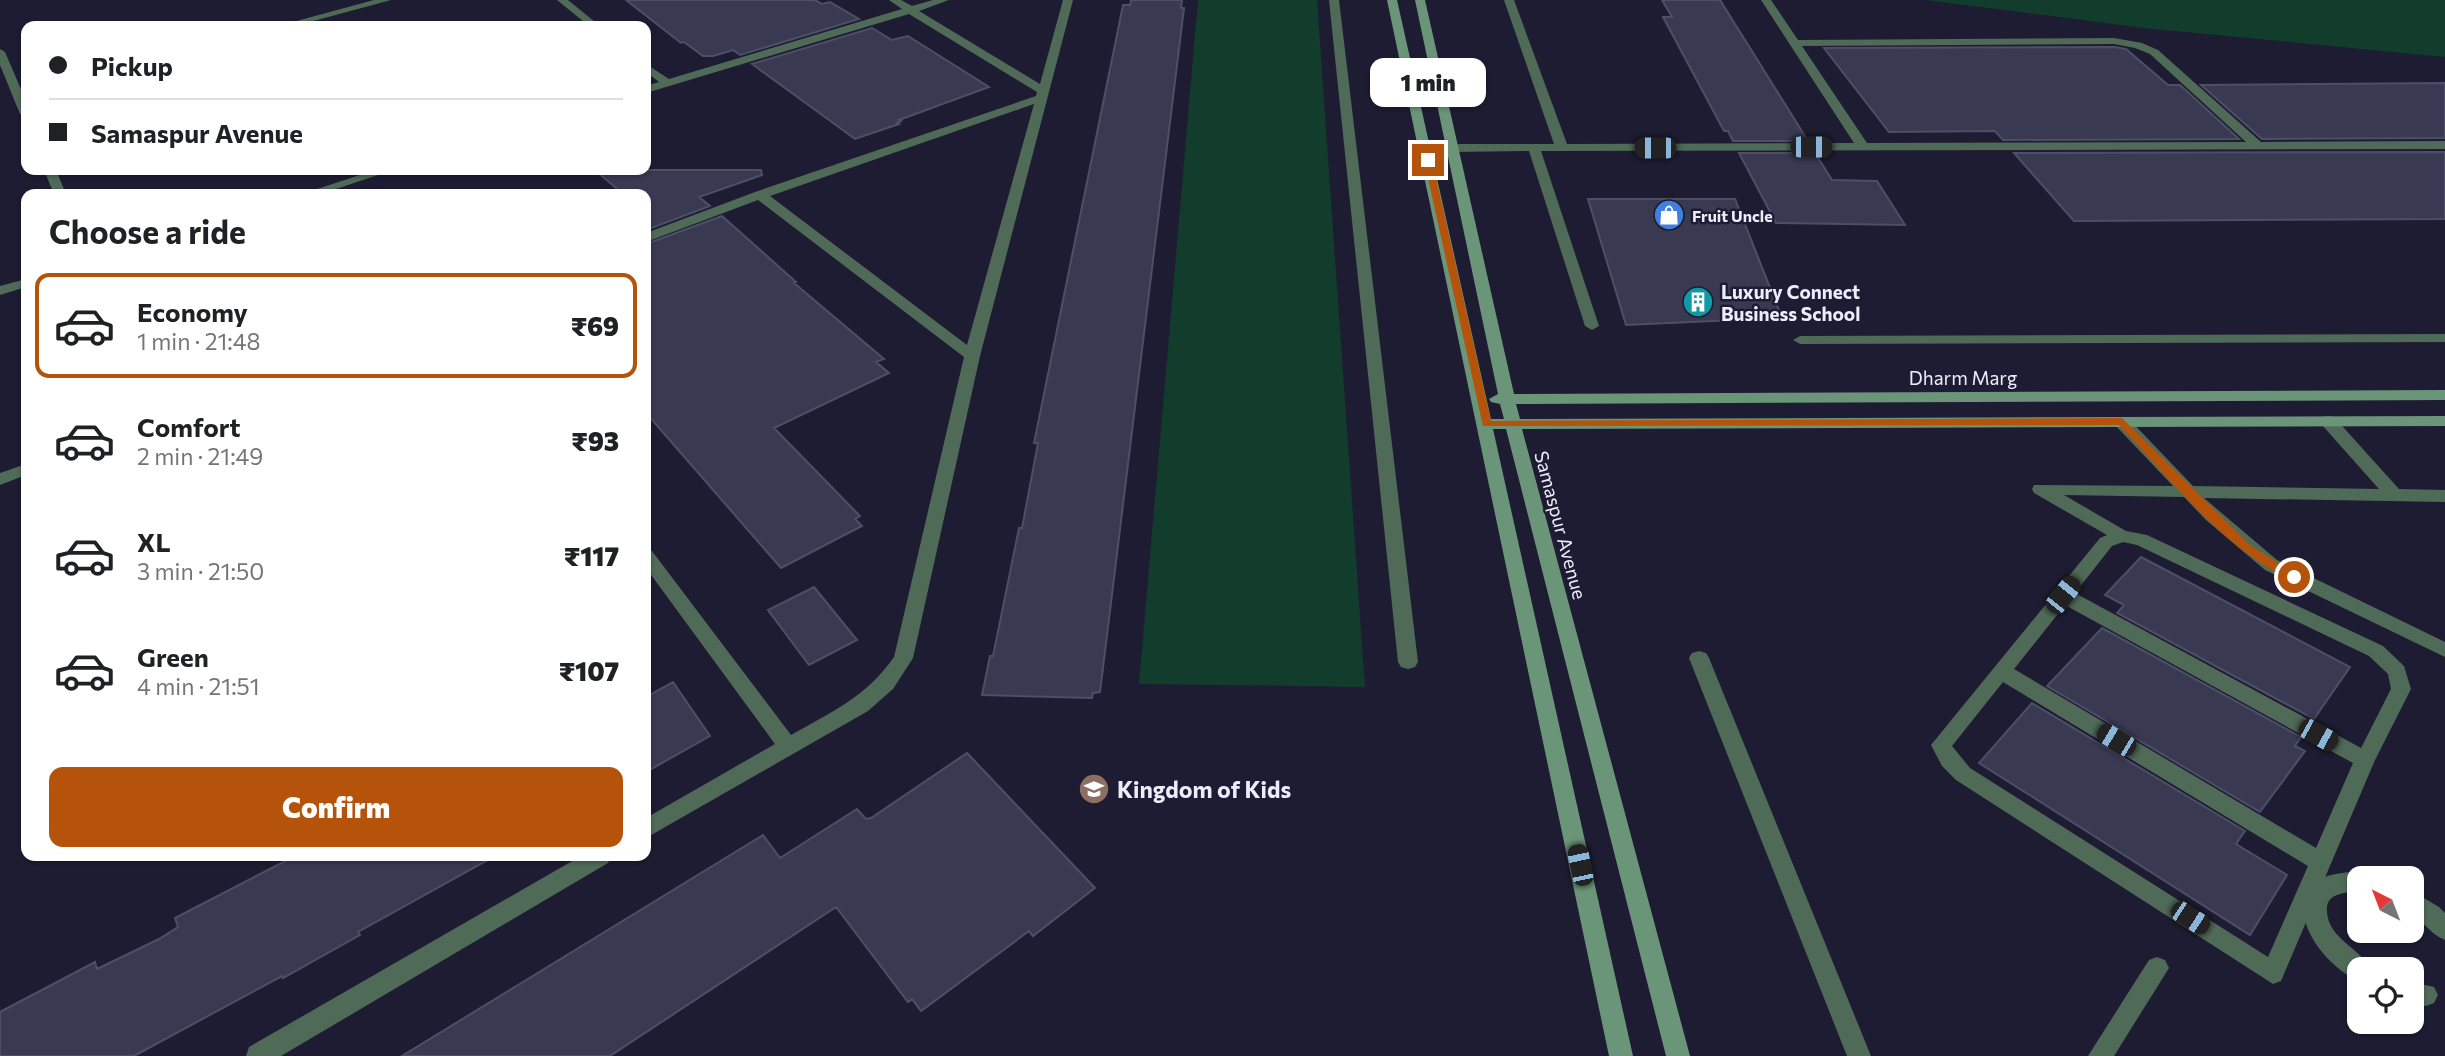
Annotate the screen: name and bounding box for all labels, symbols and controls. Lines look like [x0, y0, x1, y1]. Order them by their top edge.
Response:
text: Pickup [91, 50, 173, 81]
callout: 1 min [1370, 58, 1486, 108]
text: 1 min [1400, 68, 1456, 96]
text: Samaspur Avenue [91, 117, 303, 148]
car [1791, 137, 1833, 158]
car [1635, 138, 1677, 159]
route end [1412, 144, 1444, 176]
shop icon: Fruit Uncle [1652, 198, 1686, 232]
place label: Fruit Uncle [1692, 206, 1773, 225]
text: Choose a ride [49, 211, 246, 251]
place label: Luxury Connect Business School [1721, 280, 1860, 325]
building icon: Luxury Connect Business School [1681, 285, 1715, 319]
icon: car [53, 294, 116, 357]
text: Economy [137, 296, 248, 327]
text: ₹69 [571, 310, 619, 341]
text: 1 min · 21:48 [137, 327, 260, 355]
street label: Dharm Marg [1909, 366, 2017, 389]
icon: car [53, 409, 116, 472]
text: Comfort [137, 411, 240, 442]
text: ₹93 [571, 425, 619, 456]
text: 2 min · 21:49 [137, 442, 263, 470]
street label: Samaspur Avenue [1530, 448, 1592, 602]
icon: car [53, 524, 116, 587]
text: XL [137, 526, 171, 557]
text: ₹117 [564, 540, 619, 571]
text: 3 min · 21:50 [137, 557, 264, 585]
route start [2278, 561, 2310, 593]
car [2042, 572, 2085, 618]
icon: car [53, 639, 116, 702]
text: Green [137, 641, 209, 672]
text: ₹107 [559, 655, 619, 686]
text: 4 min · 21:51 [137, 672, 260, 700]
car [2295, 716, 2342, 754]
car [2093, 720, 2140, 760]
button: Confirm [49, 767, 623, 847]
school or university icon: Kingdom of Kids [1077, 772, 1111, 806]
place label: Kingdom of Kids [1117, 775, 1291, 803]
car [1566, 842, 1595, 888]
north arrow [2347, 866, 2424, 943]
map controls [2347, 866, 2424, 1034]
car [2167, 898, 2214, 938]
button: locate [2347, 957, 2424, 1034]

